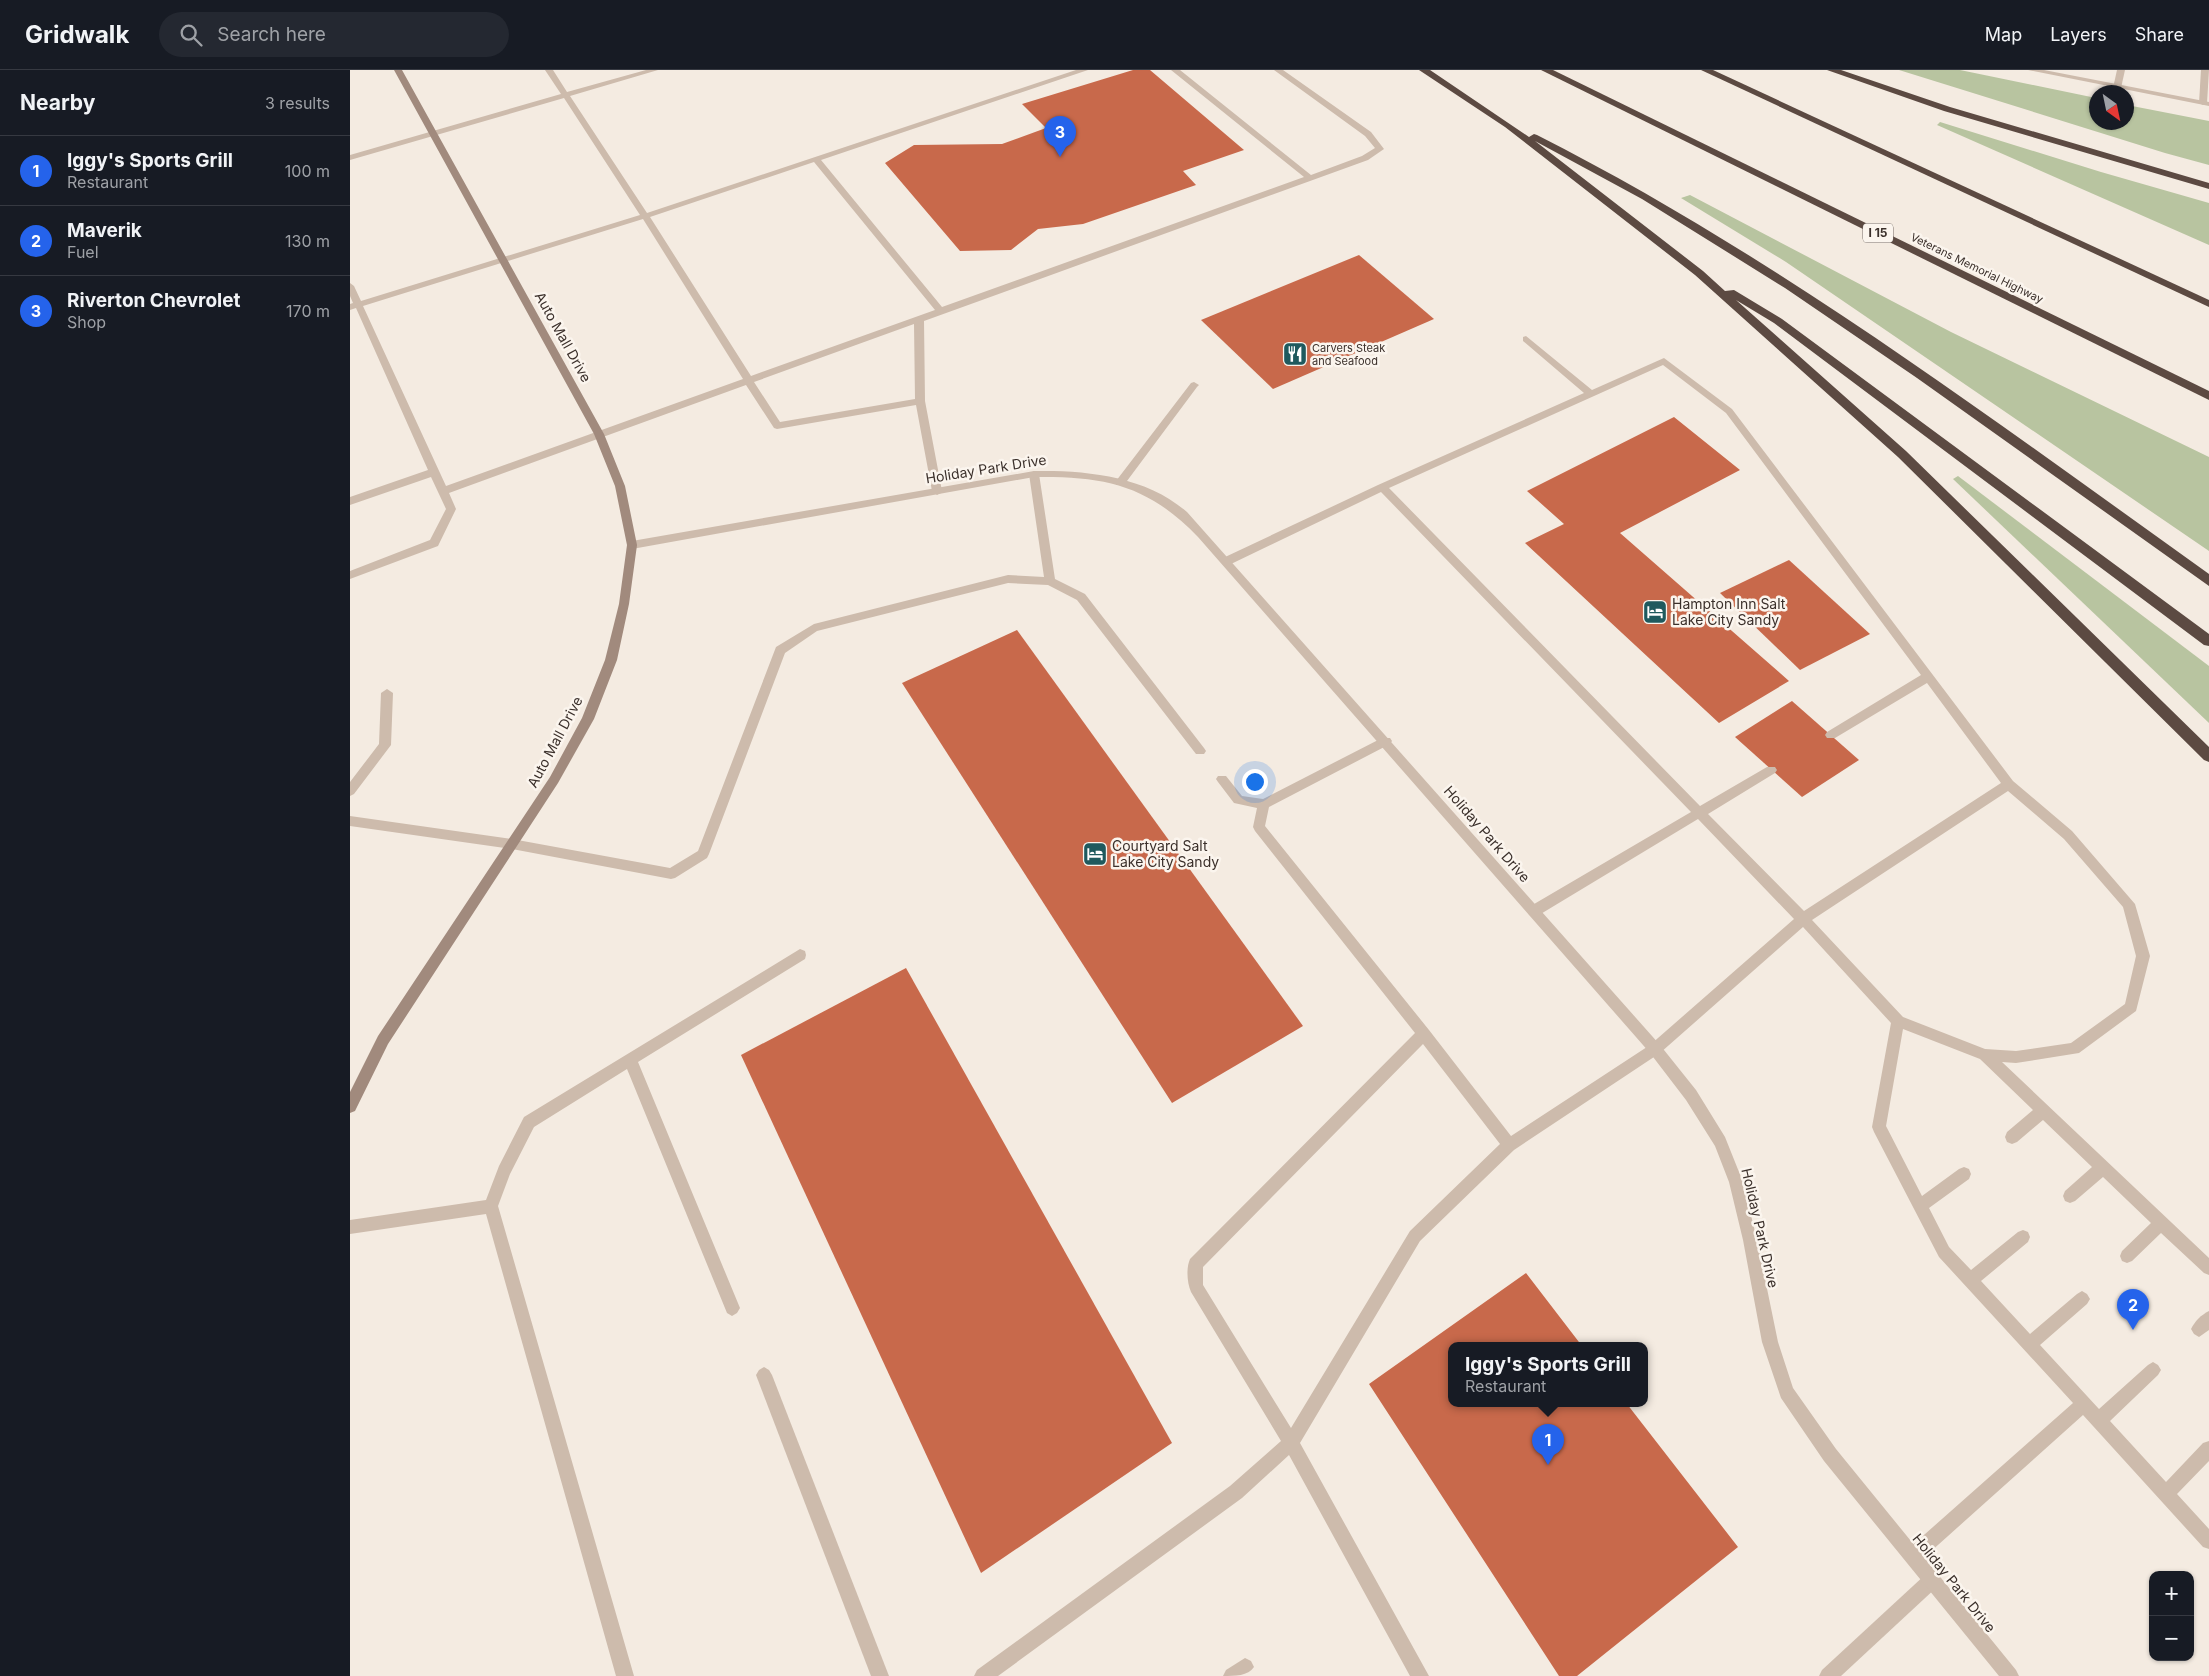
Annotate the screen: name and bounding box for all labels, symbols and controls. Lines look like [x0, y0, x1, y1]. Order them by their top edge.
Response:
search box [159, 12, 509, 57]
text: Gridwalk [25, 20, 129, 49]
icon: search [177, 21, 205, 49]
text: Search here [217, 23, 326, 46]
text: Map [1985, 24, 2022, 45]
text: Layers [2050, 24, 2107, 45]
text: Share [2135, 24, 2184, 45]
north arrow [2089, 85, 2134, 130]
text: Nearby [20, 90, 95, 115]
text: 3 results [265, 93, 330, 113]
pin: 3 [1044, 116, 1076, 157]
text: Iggy's Sports Grill [67, 149, 233, 172]
text: 1 [33, 161, 39, 181]
text: 100 m [285, 161, 330, 181]
text: Restaurant [67, 172, 148, 192]
text: Maverik [67, 219, 142, 242]
road number: I 15 [1863, 224, 1893, 242]
street label: Veterans Memorial Highway [1908, 230, 2046, 306]
text: 2 [31, 231, 41, 251]
text: 130 m [285, 231, 330, 251]
text: Fuel [67, 242, 99, 262]
text: Riverton Chevrolet [67, 289, 240, 312]
street label: Auto Mall Drive [532, 289, 595, 385]
text: 3 [31, 301, 41, 321]
text: 170 m [286, 301, 330, 321]
text: Shop [67, 312, 106, 332]
restaurant icon: Carvers Steak and Seafood [1282, 341, 1308, 367]
place label: Carvers Steak and Seafood [1312, 341, 1385, 368]
street label: Holiday Park Drive [924, 451, 1048, 486]
place label: Hampton Inn Salt Lake City Sandy [1672, 595, 1786, 628]
hotel icon: Hampton Inn Salt Lake City Sandy [1642, 599, 1668, 625]
street label: Auto Mall Drive [523, 693, 586, 790]
your location [1242, 769, 1268, 795]
street label: Holiday Park Drive [1441, 782, 1534, 885]
place label: Courtyard Salt Lake City Sandy [1112, 837, 1219, 870]
hotel icon: Courtyard Salt Lake City Sandy [1082, 841, 1108, 867]
street label: Holiday Park Drive [1738, 1166, 1783, 1289]
pin: 2 [2117, 1289, 2149, 1330]
popup [1448, 1342, 1648, 1407]
text: Iggy's Sports Grill [1465, 1353, 1631, 1376]
text: Restaurant [1465, 1376, 1546, 1396]
pin: 1 [1532, 1424, 1564, 1465]
street label: Holiday Park Drive [1909, 1530, 1999, 1636]
map controls [2149, 1571, 2194, 1661]
button: + [2149, 1571, 2194, 1616]
button: − [2149, 1616, 2194, 1661]

